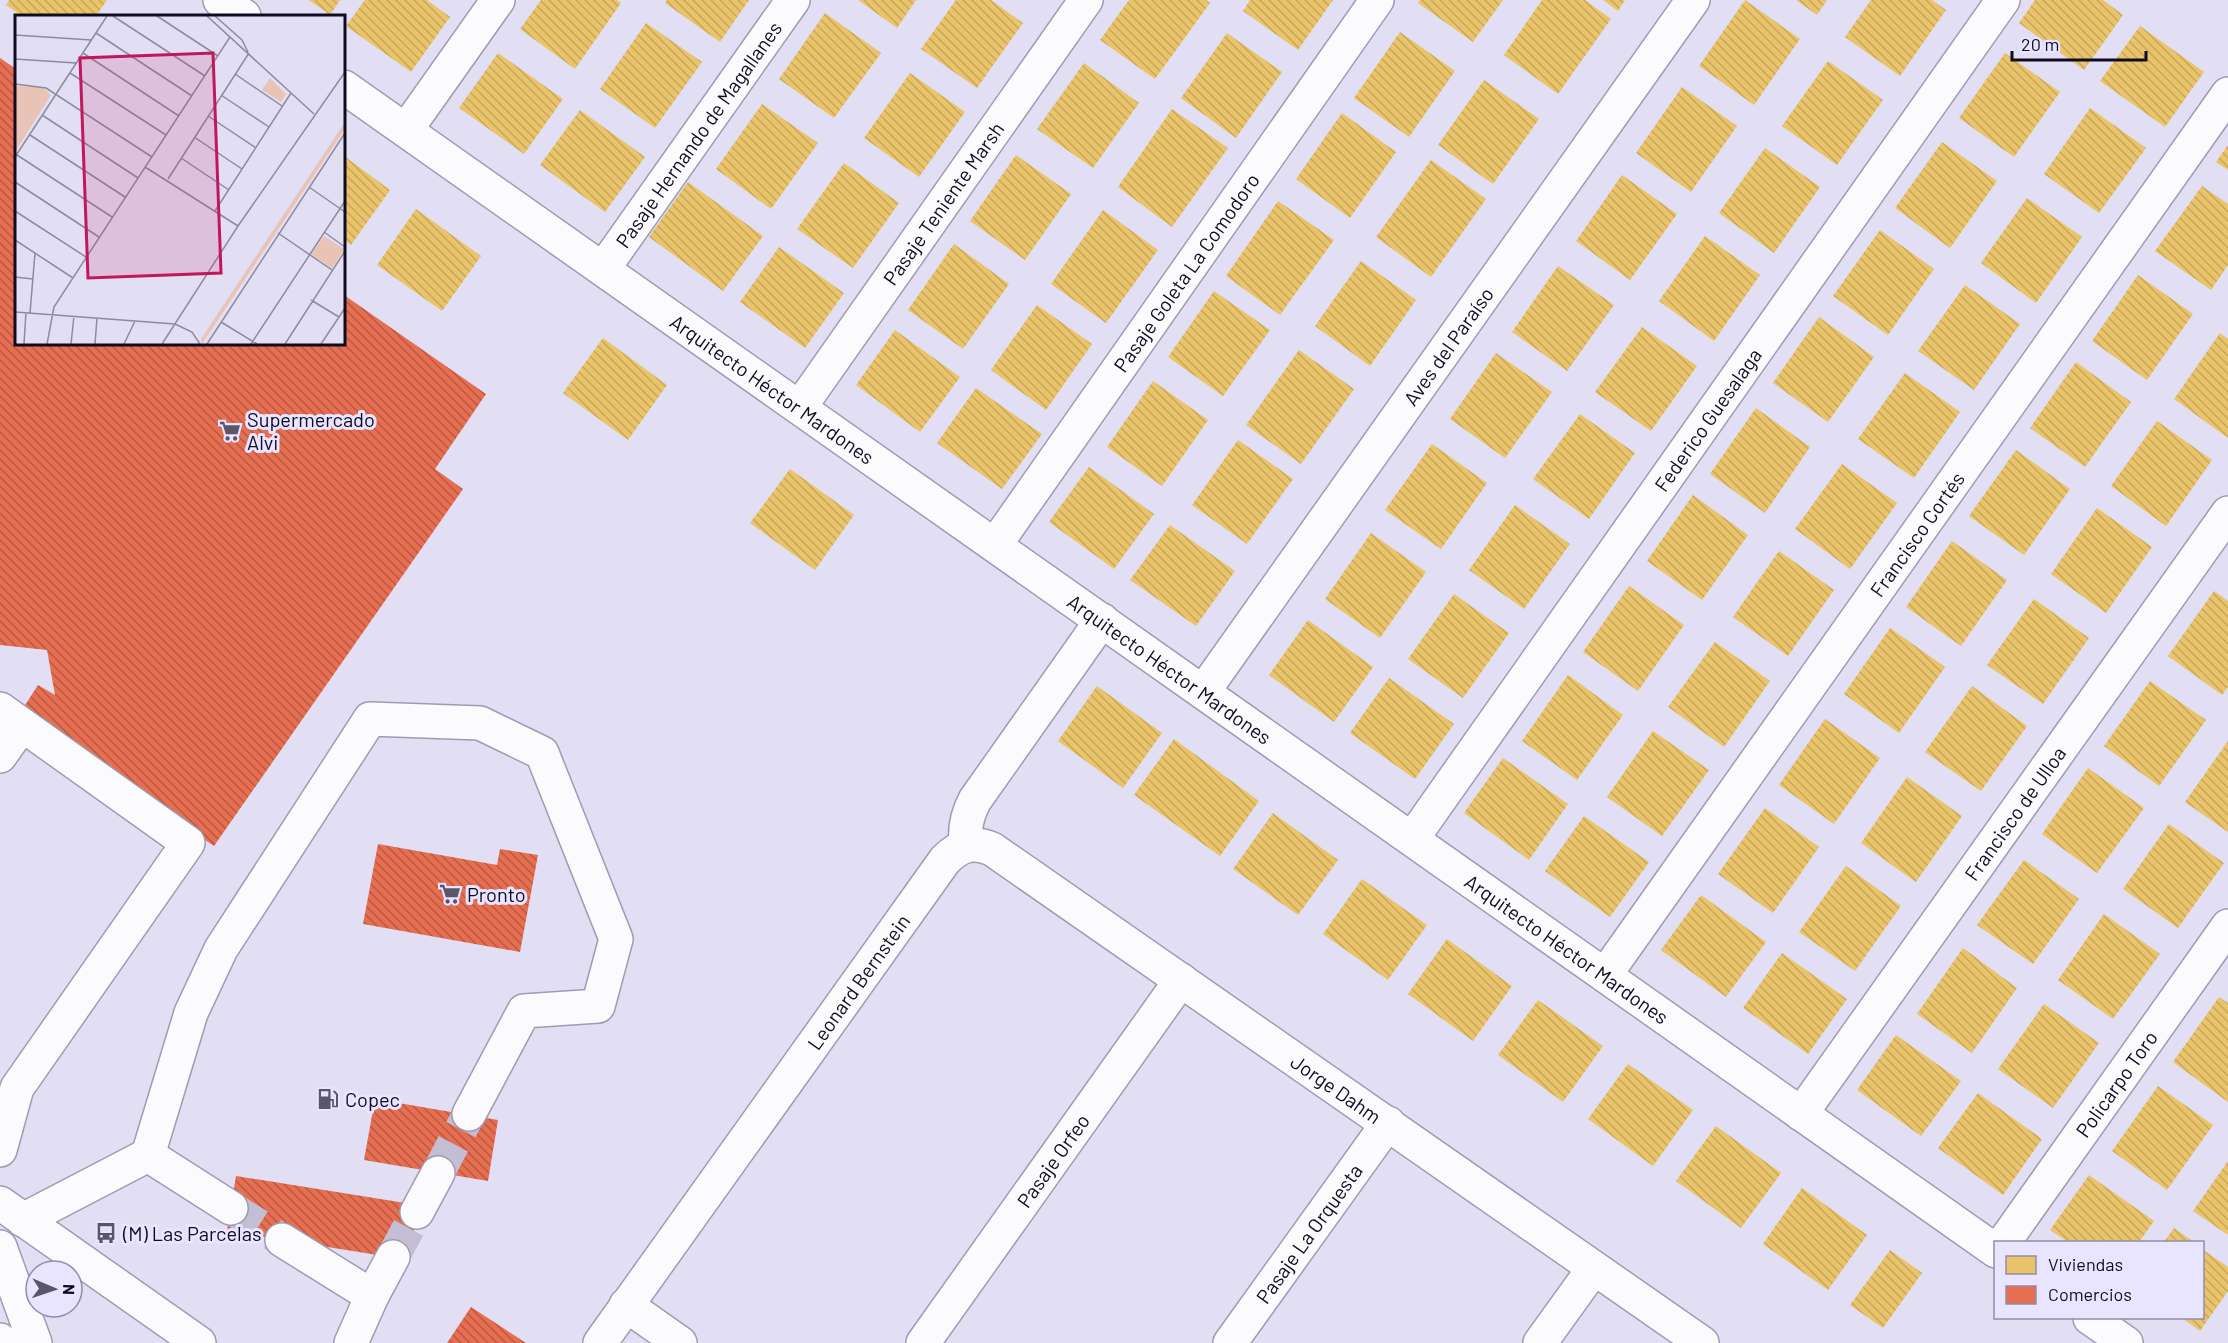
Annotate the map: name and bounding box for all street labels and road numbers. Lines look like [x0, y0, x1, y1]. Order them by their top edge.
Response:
street label: Pasaje Hernando de Magallanes [610, 17, 786, 252]
street label: Pasaje Teniente Marsh [878, 117, 1009, 289]
street label: Pasaje Goleta La Comodoro [1108, 168, 1264, 376]
street label: Aves del Paraíso [1398, 282, 1498, 410]
street label: Arquitecto Héctor Mardones [666, 309, 879, 469]
street label: Federico Guesalaga [1649, 343, 1766, 496]
street label: Francisco Cortés [1864, 467, 1969, 601]
street label: Arquitecto Héctor Mardones [1063, 589, 1276, 749]
street label: Francisco de Ulloa [1959, 742, 2070, 885]
street label: Arquitecto Héctor Mardones [1460, 869, 1673, 1029]
street label: Leonard Bernstein [802, 909, 914, 1054]
street label: Policarpo Toro [2070, 1026, 2162, 1142]
street label: Jorge Dahm [1286, 1049, 1386, 1128]
street label: Pasaje Orfeo [1011, 1109, 1094, 1212]
street label: Pasaje La Orquesta [1251, 1159, 1367, 1308]

